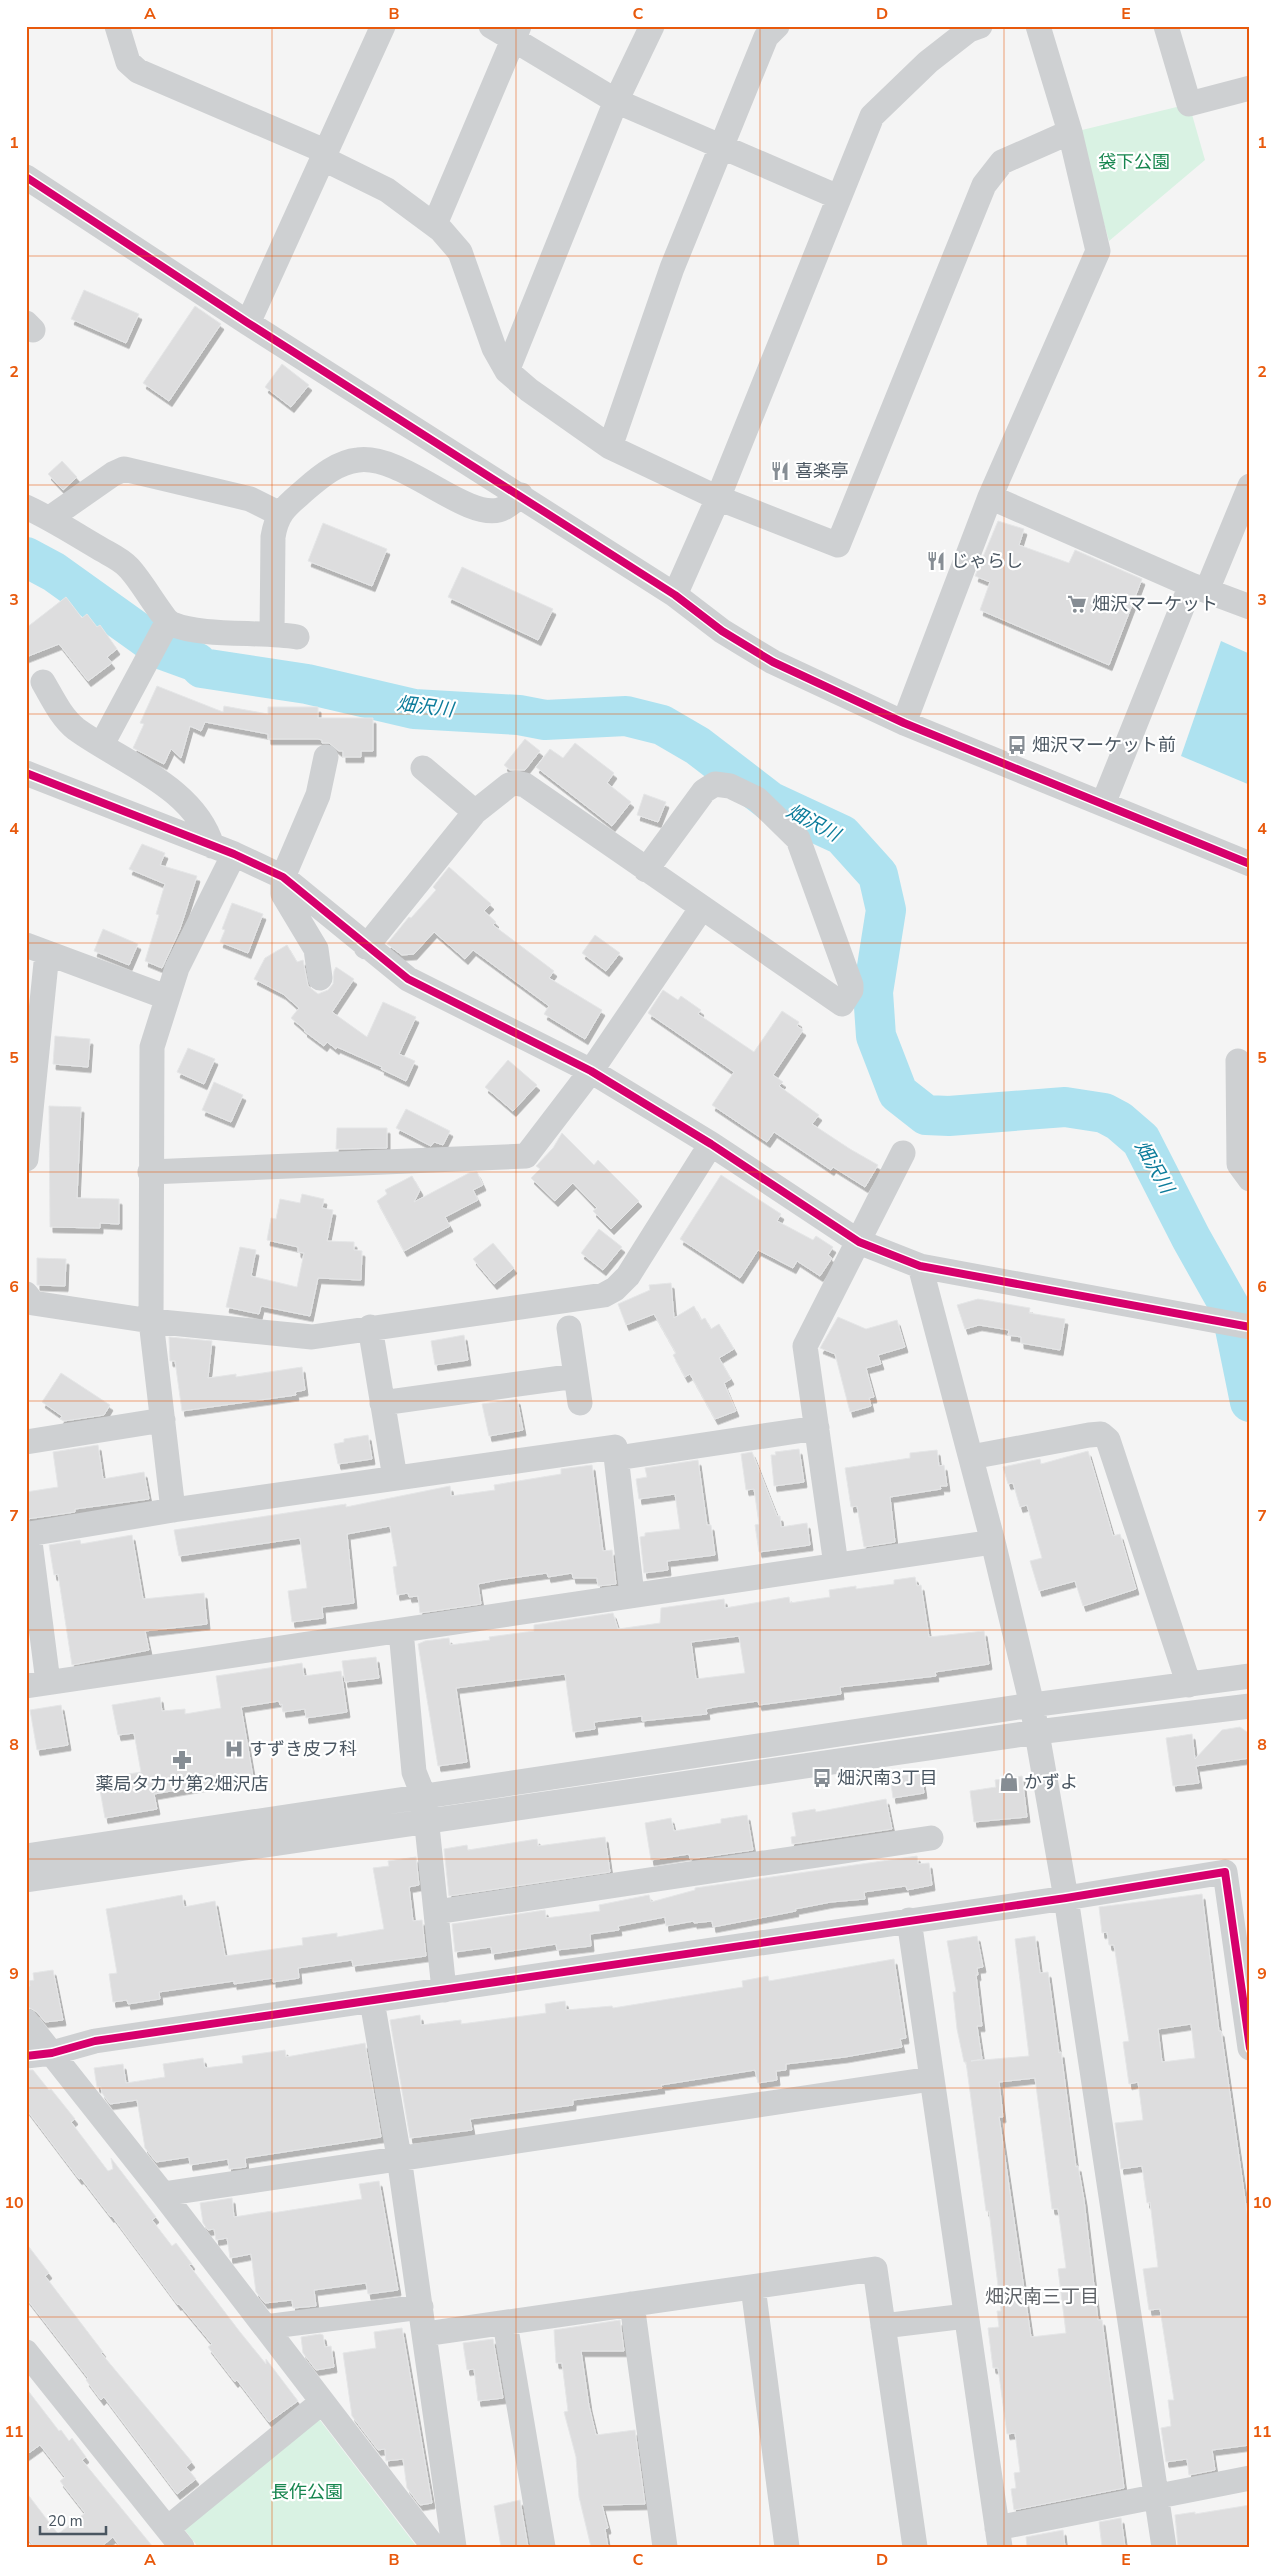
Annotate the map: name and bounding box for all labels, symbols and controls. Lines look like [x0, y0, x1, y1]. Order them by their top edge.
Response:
text: A [144, 3, 156, 25]
text: B [388, 3, 400, 25]
text: C [633, 3, 644, 25]
text: D [876, 3, 888, 25]
text: E [1121, 3, 1131, 25]
text: 1 [9, 132, 19, 154]
text: 1 [1257, 132, 1267, 154]
park label: 袋下公園 [1098, 150, 1170, 174]
text: 2 [9, 361, 19, 383]
text: 2 [1257, 361, 1267, 383]
place label: 喜楽亭 [795, 459, 849, 483]
restaurant icon: 喜楽亭 [769, 460, 791, 482]
place label: じゃらし [951, 549, 1023, 573]
restaurant icon: じゃらし [925, 550, 947, 572]
text: 3 [9, 589, 19, 611]
text: 3 [1257, 589, 1267, 611]
place label: 畑沢マーケット [1092, 592, 1218, 616]
supermarket icon: 畑沢マーケット [1066, 593, 1088, 615]
water label: 畑沢川 [395, 691, 457, 724]
place label: 畑沢マーケット前 [1032, 733, 1176, 757]
bus stop icon: 畑沢マーケット前 [1006, 734, 1028, 756]
water label: 畑沢川 [782, 798, 846, 849]
text: 4 [9, 818, 19, 840]
text: 4 [1257, 818, 1267, 840]
text: 5 [9, 1047, 19, 1069]
text: 5 [1257, 1047, 1267, 1069]
water label: 畑沢川 [1128, 1136, 1181, 1200]
text: 6 [9, 1276, 19, 1298]
text: 6 [1257, 1276, 1267, 1298]
text: 7 [9, 1505, 19, 1527]
text: 7 [1257, 1505, 1267, 1527]
text: 8 [9, 1734, 19, 1756]
text: 8 [1257, 1734, 1267, 1756]
place label: すずき皮フ科 [249, 1737, 357, 1761]
hospital icon: すずき皮フ科 [223, 1738, 245, 1760]
pharmacy icon: 薬局タカサ第2畑沢店 [171, 1749, 193, 1771]
place label: 畑沢南3丁目 [837, 1766, 938, 1790]
bus stop icon: 畑沢南3丁目 [811, 1767, 833, 1789]
place label: かずよ [1024, 1770, 1078, 1794]
shop icon: かずよ [998, 1771, 1020, 1793]
place label: 薬局タカサ第2畑沢店 [96, 1772, 268, 1796]
text: 9 [9, 1963, 19, 1985]
text: 9 [1257, 1963, 1267, 1985]
text: 10 [4, 2192, 24, 2214]
text: 10 [1252, 2192, 1272, 2214]
district label: 畑沢南三丁目 [985, 2284, 1099, 2310]
text: 11 [4, 2421, 24, 2443]
text: 11 [1252, 2421, 1272, 2443]
park label: 長作公園 [271, 2480, 343, 2504]
scale bar [40, 2503, 106, 2535]
text: 20 m [48, 2511, 83, 2531]
text: A [144, 2549, 156, 2571]
text: B [388, 2549, 400, 2571]
text: C [633, 2549, 644, 2571]
text: D [876, 2549, 888, 2571]
text: E [1121, 2549, 1131, 2571]

